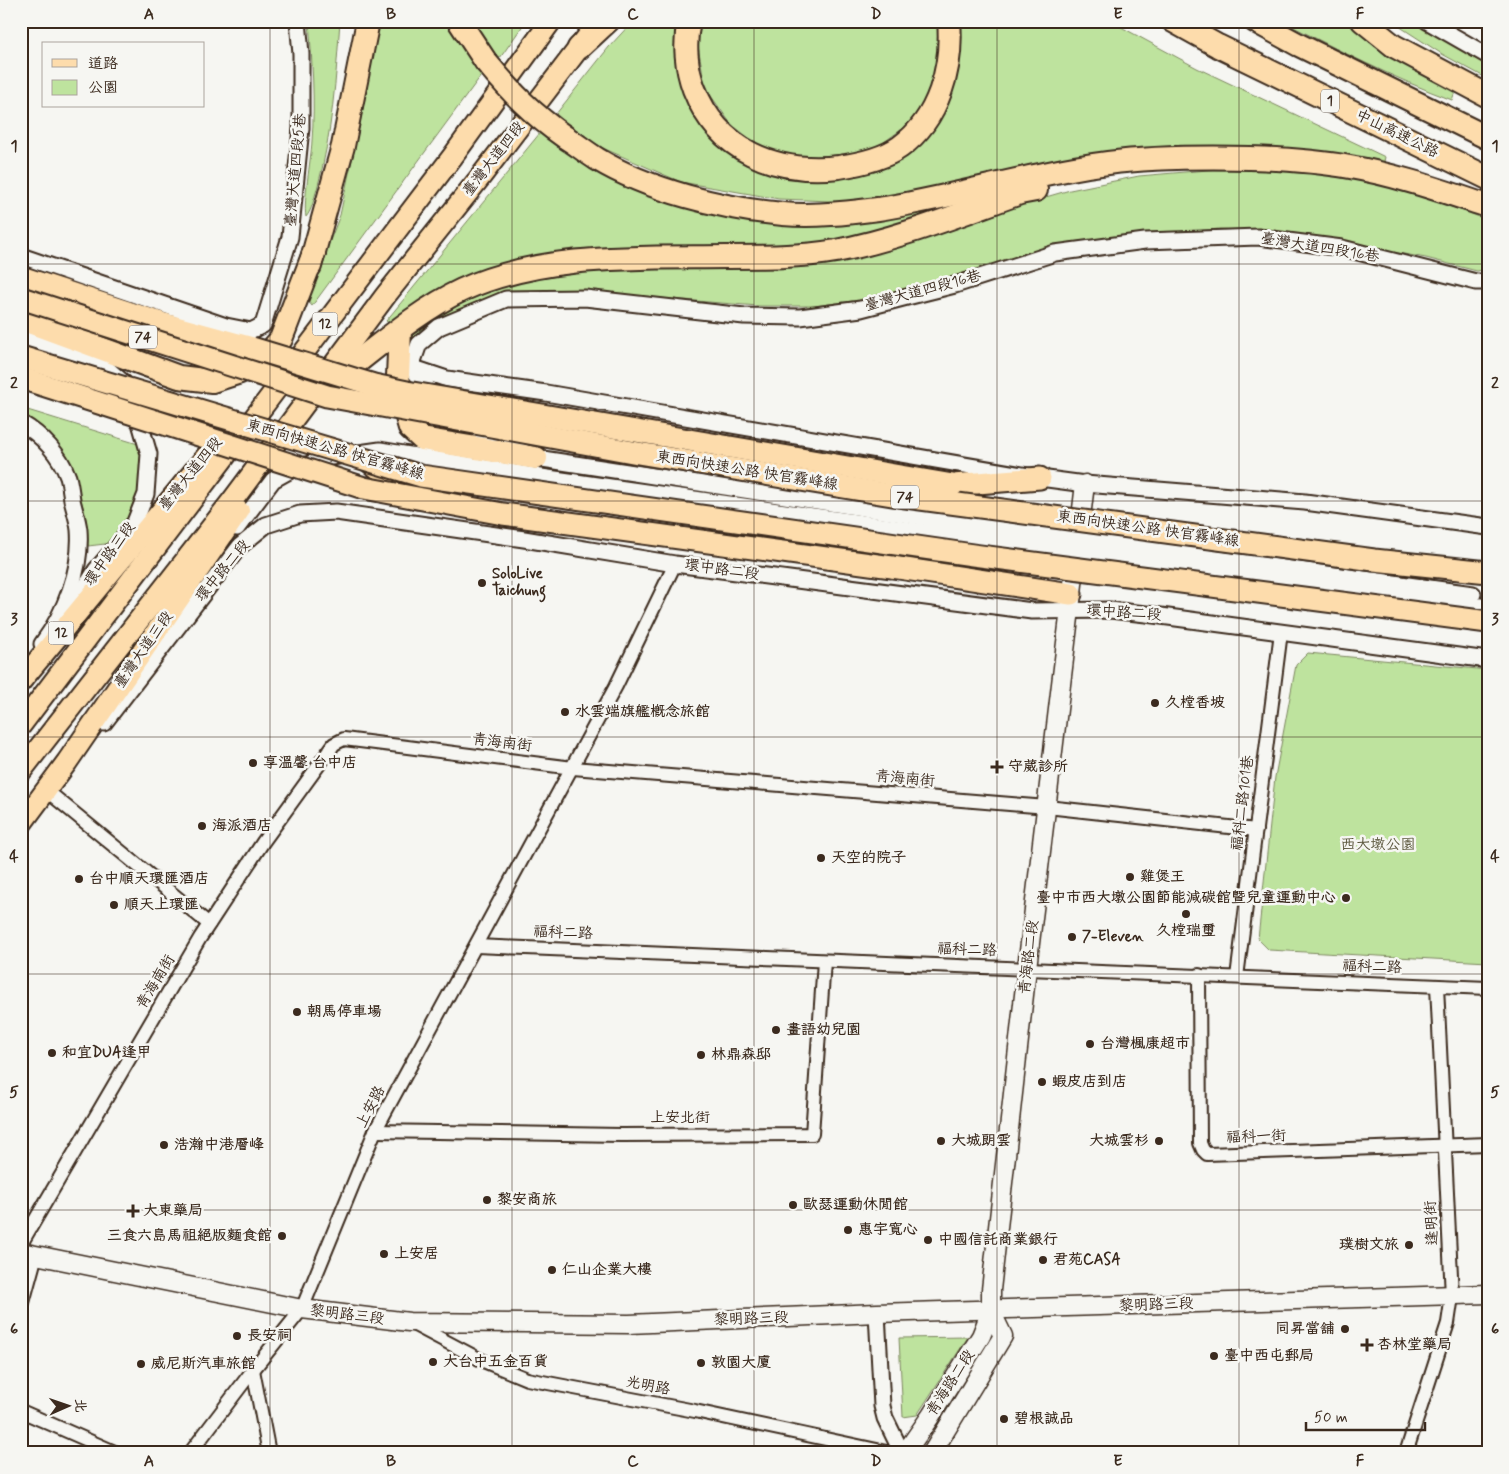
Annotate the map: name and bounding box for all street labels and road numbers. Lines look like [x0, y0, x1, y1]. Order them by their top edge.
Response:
road number: 1 [1321, 90, 1339, 112]
street label: 中山高速公路 [1352, 105, 1442, 163]
street label: 臺灣大道四段5巷 [281, 112, 311, 228]
street label: 臺灣大道四段 [458, 117, 530, 201]
street label: 臺灣大道四段16巷 [1259, 229, 1381, 267]
street label: 臺灣大道四段16巷 [862, 266, 984, 316]
road number: 12 [312, 312, 338, 336]
road number: 74 [129, 326, 157, 348]
street label: 東西向快速公路 快官霧峰線 [244, 415, 426, 485]
street label: 臺灣大道四段 [155, 433, 227, 515]
street label: 東西向快速公路 快官霧峰線 [655, 447, 839, 495]
road number: 74 [891, 486, 919, 508]
street label: 東西向快速公路 快官霧峰線 [1055, 506, 1241, 552]
street label: 環中路三段 [80, 518, 140, 590]
street label: 環中路二段 [191, 536, 255, 606]
street label: 環中路二段 [683, 555, 761, 585]
street label: 環中路二段 [1086, 600, 1162, 626]
street label: 臺灣大道三段 [110, 607, 178, 693]
road number: 12 [48, 622, 74, 644]
street label: 青海南街 [471, 729, 533, 757]
street label: 福科二路101巷 [1227, 754, 1259, 852]
street label: 青海南街 [874, 766, 936, 792]
street label: 青海路二段 [1015, 919, 1043, 995]
street label: 福科二路 [533, 922, 593, 944]
street label: 福科二路 [937, 939, 997, 961]
street label: 青海南街 [132, 951, 180, 1013]
street label: 福科二路 [1342, 956, 1402, 978]
street label: 上安路 [352, 1082, 390, 1132]
street label: 上安北街 [650, 1108, 710, 1128]
street label: 福科一街 [1226, 1126, 1286, 1148]
street label: 逢明街 [1421, 1200, 1443, 1246]
street label: 黎明路三段 [1118, 1294, 1194, 1316]
street label: 黎明路三段 [309, 1301, 385, 1329]
street label: 黎明路三段 [713, 1308, 789, 1330]
street label: 青海路二段 [922, 1346, 980, 1420]
street label: 光明路 [624, 1372, 672, 1400]

